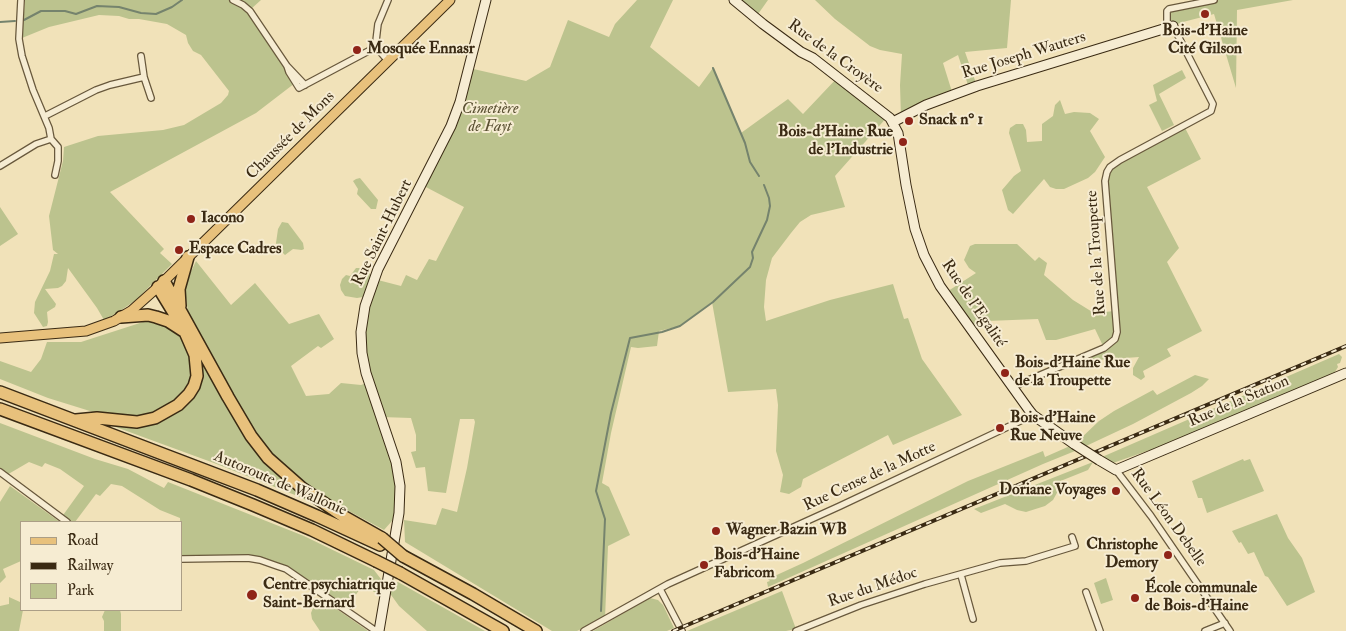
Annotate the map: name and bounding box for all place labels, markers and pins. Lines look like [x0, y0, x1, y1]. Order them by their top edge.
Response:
marker: Bois-d'Haine Cité Gilson [1199, 8, 1211, 20]
place label: Bois-d'Haine Cité Gilson [1162, 22, 1248, 60]
place label: Mosquée Ennasr [367, 40, 475, 60]
marker: Mosquée Ennasr [351, 44, 363, 56]
place label: Snack n° 1 [919, 111, 983, 131]
marker: Snack n° 1 [903, 115, 915, 127]
place label: Bois-d'Haine Rue de l'Industrie [778, 123, 893, 161]
marker: Bois-d'Haine Rue de l'Industrie [897, 136, 909, 148]
place label: Iacono [201, 209, 244, 229]
marker: Iacono [185, 213, 197, 225]
place label: Espace Cadres [189, 240, 281, 260]
marker: Espace Cadres [173, 244, 185, 256]
place label: Bois-d'Haine Rue de la Troupette [1015, 354, 1130, 392]
marker: Bois-d'Haine Rue de la Troupette [999, 367, 1011, 379]
place label: Bois-d'Haine Rue Neuve [1010, 409, 1095, 447]
marker: Bois-d'Haine Rue Neuve [994, 422, 1006, 434]
place label: Doriane Voyages [999, 481, 1106, 501]
marker: Doriane Voyages [1110, 485, 1122, 497]
place label: Wagner Bazin WB [726, 521, 847, 541]
marker: Wagner Bazin WB [710, 525, 722, 537]
place label: Christophe Demory [1086, 536, 1158, 574]
place label: Bois-d'Haine Fabricom [714, 546, 799, 584]
marker: Christophe Demory [1162, 549, 1174, 561]
marker: Bois-d'Haine Fabricom [698, 559, 710, 571]
place label: Centre psychiatrique Saint-Bernard [263, 576, 396, 614]
place label: École communale de Bois-d'Haine [1145, 579, 1257, 617]
marker: Centre psychiatrique Saint-Bernard [245, 588, 259, 602]
marker: École communale de Bois-d'Haine [1129, 592, 1141, 604]

